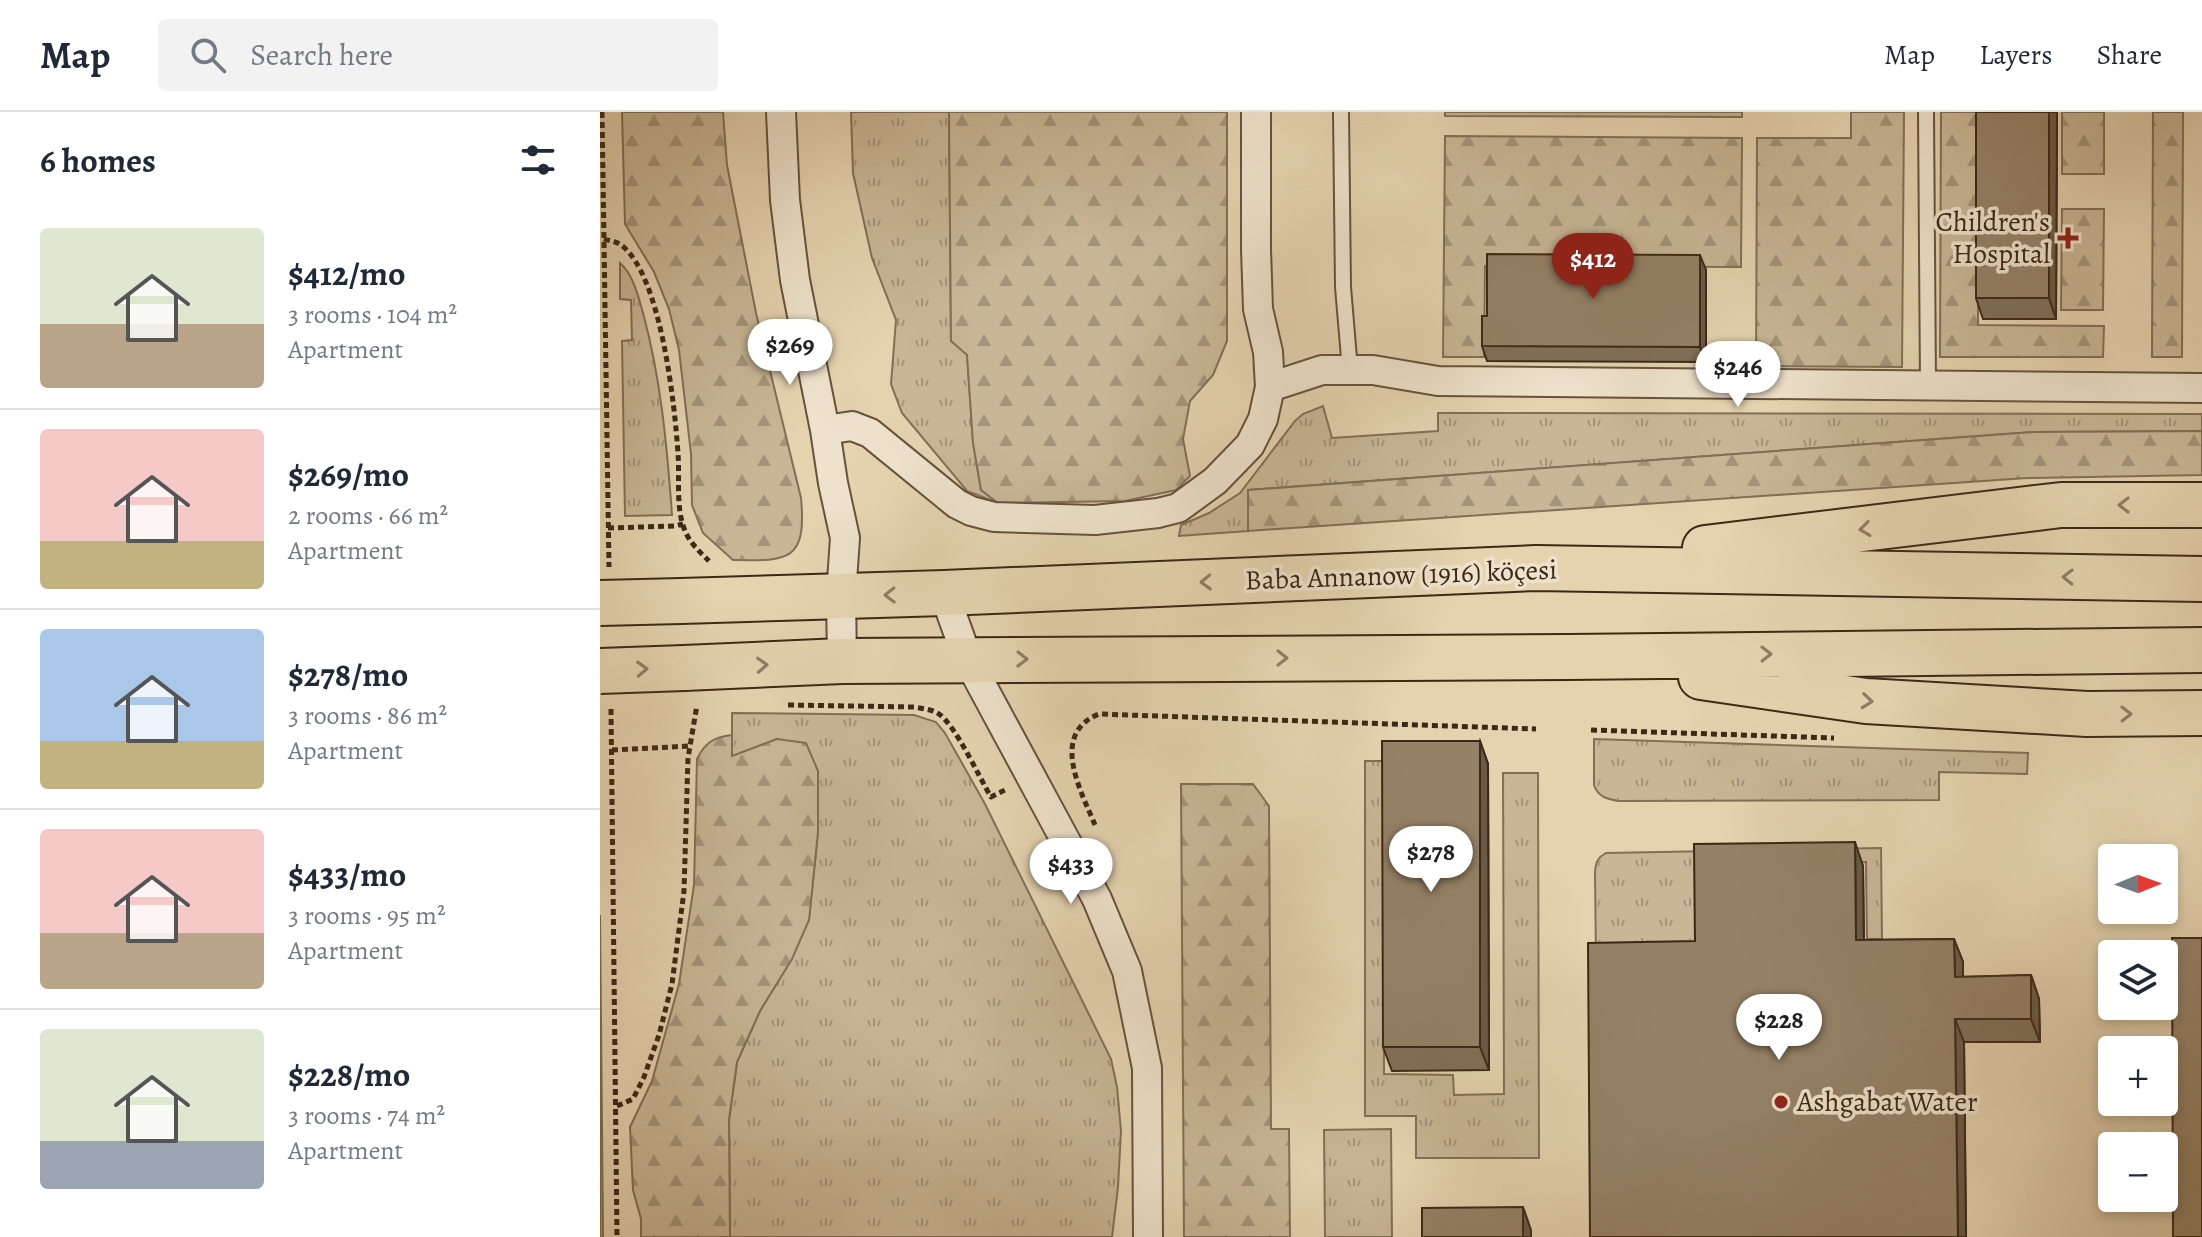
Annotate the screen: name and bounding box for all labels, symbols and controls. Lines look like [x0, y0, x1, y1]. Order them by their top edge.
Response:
search box [158, 19, 718, 91]
text: Map [40, 29, 110, 81]
icon: search [186, 33, 230, 77]
text: Search here [250, 35, 393, 75]
text: Map [1884, 36, 1935, 74]
text: Layers [1979, 36, 2052, 74]
text: Share [2096, 36, 2162, 74]
text: 6 homes [40, 137, 156, 184]
icon: filters [516, 138, 560, 182]
place label: Children's Hospital [1935, 203, 2050, 273]
marker: Children's Hospital [2057, 227, 2079, 249]
pin: $412 [1546, 233, 1640, 301]
text: $412 [1570, 241, 1616, 276]
text: $412/mo [288, 250, 406, 297]
icon: home [104, 260, 200, 356]
text: 3 rooms · 104 m² [288, 297, 457, 332]
pin: $269 [743, 319, 837, 387]
text: $269 [766, 327, 814, 362]
text: Apartment [288, 332, 403, 367]
pin: $246 [1691, 341, 1785, 409]
text: $246 [1713, 349, 1763, 384]
text: $269/mo [288, 451, 409, 498]
icon: home [104, 461, 200, 557]
one-way arrow [2117, 496, 2130, 514]
text: 2 rooms · 66 m² [288, 498, 448, 533]
one-way arrow [1858, 520, 1871, 537]
text: Apartment [288, 533, 403, 568]
street label: Baba Annanow (1916) köçesi [1244, 551, 1558, 599]
one-way arrow [2061, 568, 2074, 585]
one-way arrow [1199, 573, 1212, 590]
one-way arrow [883, 586, 896, 603]
one-way arrow [1760, 646, 1773, 663]
one-way arrow [1276, 649, 1289, 667]
text: $278/mo [288, 651, 408, 698]
one-way arrow [1016, 651, 1029, 668]
one-way arrow [756, 656, 769, 673]
icon: home [104, 661, 200, 757]
one-way arrow [636, 661, 649, 678]
one-way arrow [1861, 692, 1874, 709]
text: 3 rooms · 86 m² [288, 698, 447, 733]
one-way arrow [2120, 705, 2133, 723]
text: Apartment [288, 733, 403, 768]
pin: $278 [1384, 826, 1478, 894]
text: $278 [1407, 834, 1455, 869]
pin: $433 [1024, 838, 1118, 906]
north arrow [2098, 844, 2178, 924]
map controls [2098, 844, 2178, 1212]
text: $433 [1048, 846, 1094, 881]
text: $433/mo [288, 851, 406, 898]
icon: home [104, 861, 200, 957]
text: 3 rooms · 95 m² [288, 898, 445, 933]
text: Apartment [288, 933, 403, 968]
button: layers [2098, 940, 2178, 1020]
pin: $228 [1732, 994, 1826, 1062]
text: $228 [1754, 1002, 1804, 1037]
button: + [2098, 1036, 2178, 1116]
text: $228/mo [288, 1051, 410, 1098]
icon: home [104, 1061, 200, 1157]
place label: Ashgabat Water [1796, 1083, 1978, 1121]
marker: Ashgabat Water [1772, 1093, 1790, 1111]
text: 3 rooms · 74 m² [288, 1098, 445, 1133]
button: − [2098, 1132, 2178, 1212]
text: Apartment [288, 1133, 403, 1168]

